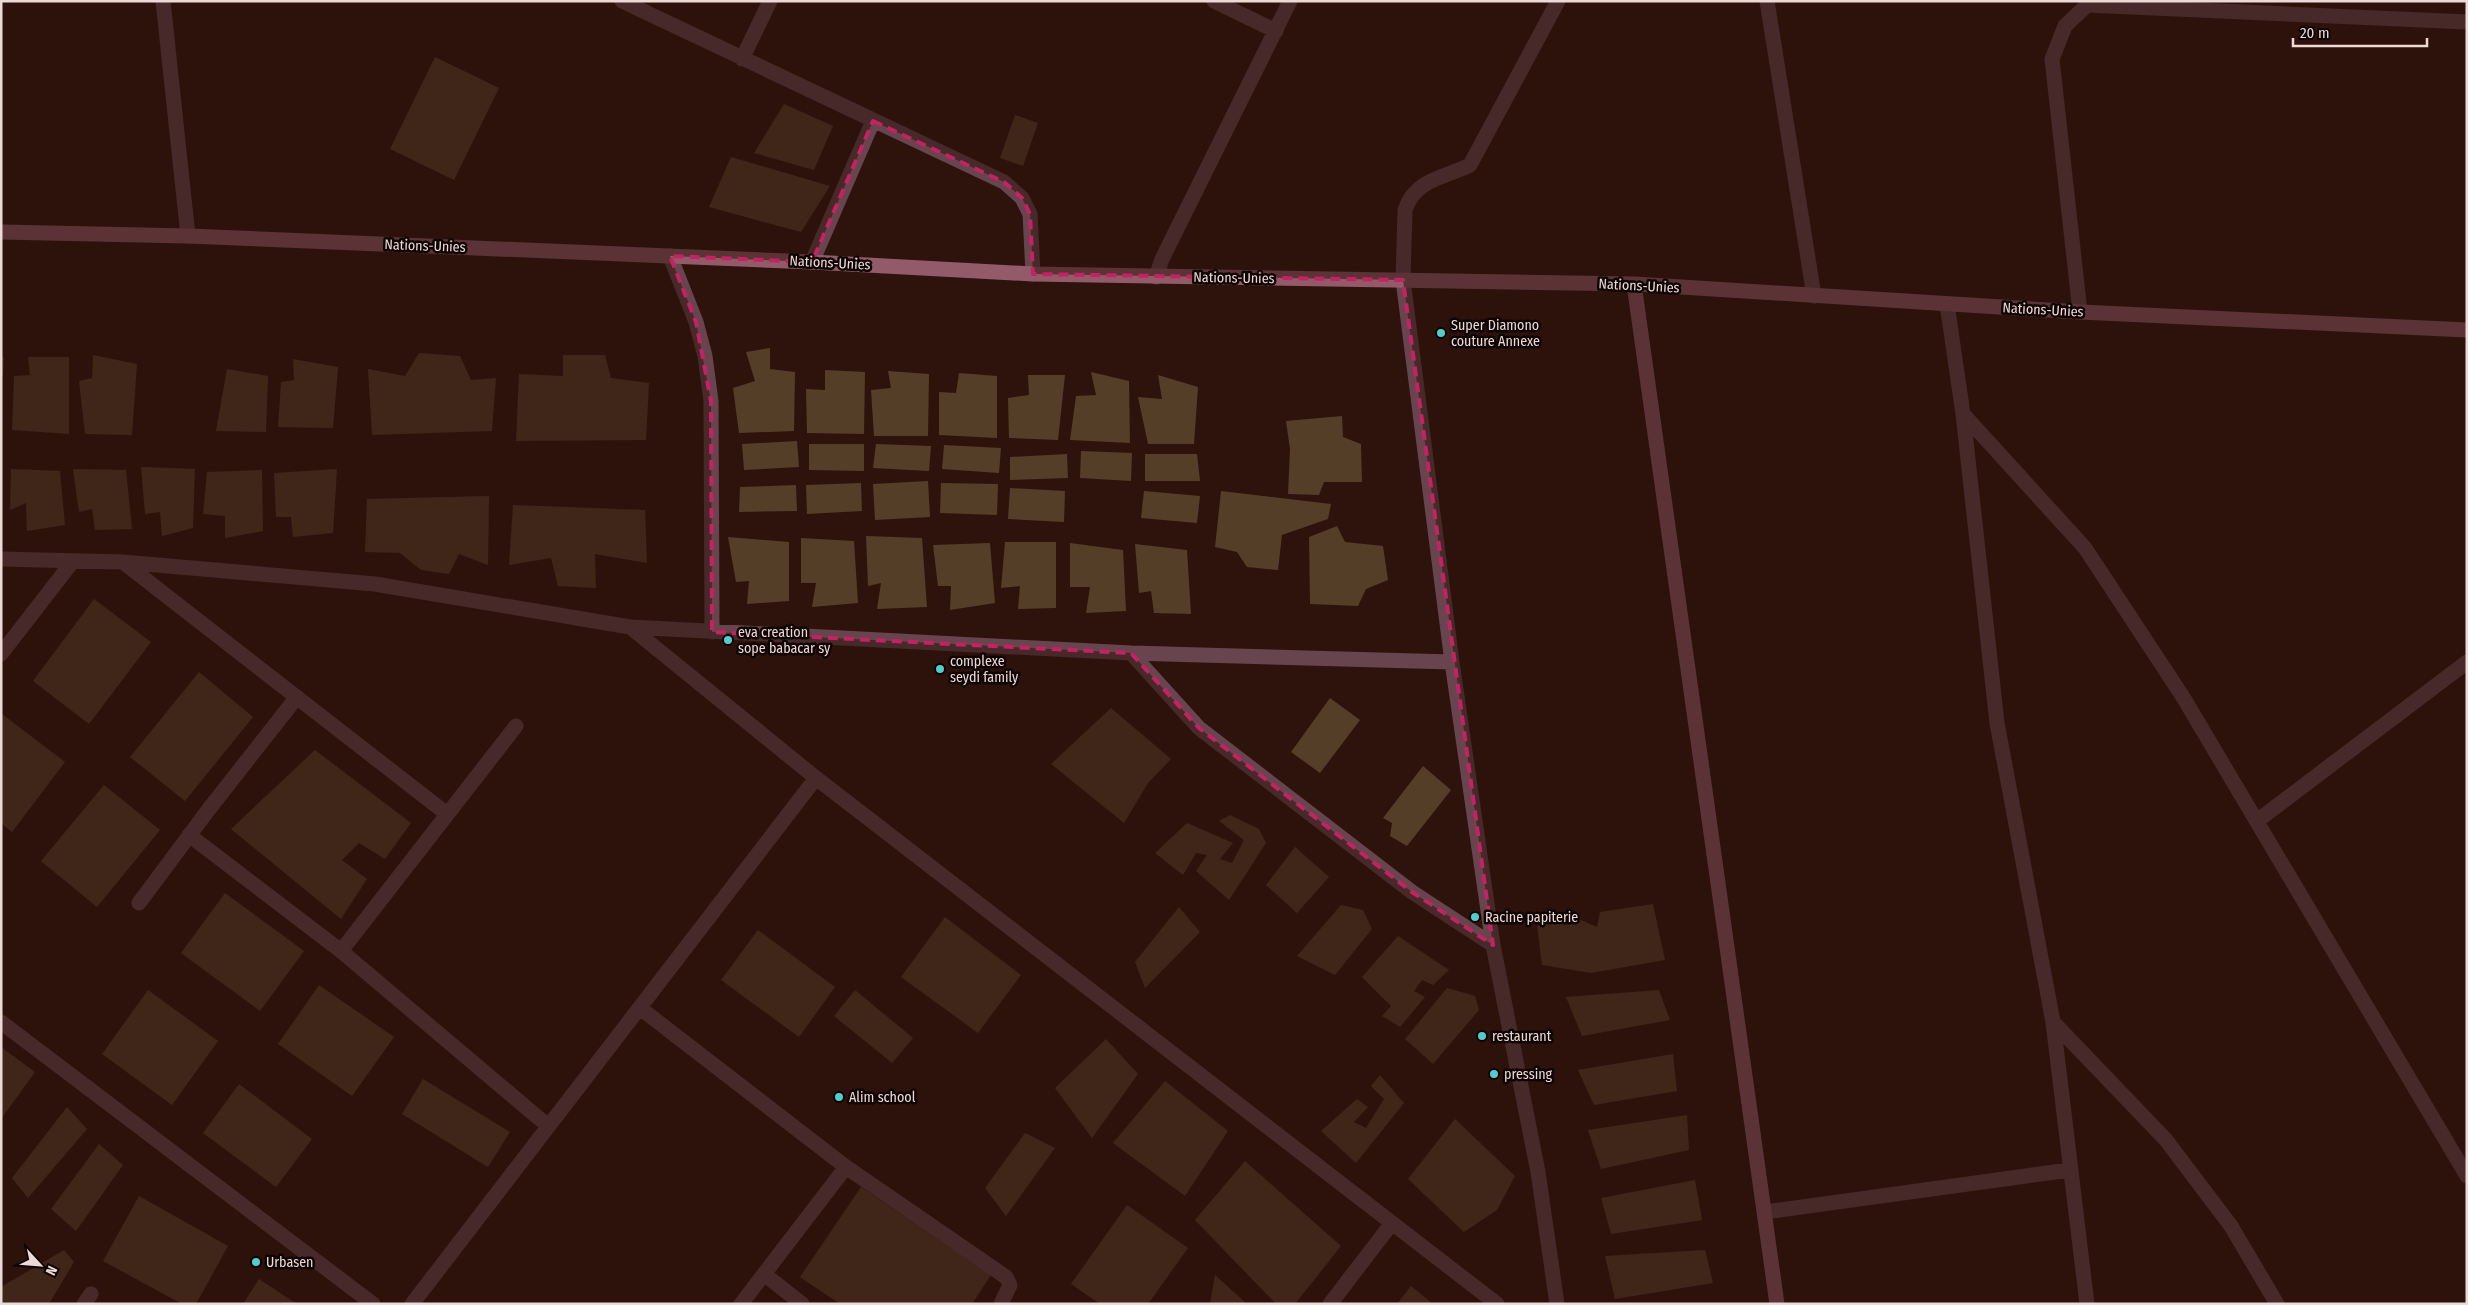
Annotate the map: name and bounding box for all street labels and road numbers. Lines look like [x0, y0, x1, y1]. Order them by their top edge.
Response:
street label: Nations-Unies [384, 236, 466, 256]
street label: Nations-Unies [789, 252, 871, 274]
street label: Nations-Unies [1193, 269, 1275, 287]
street label: Nations-Unies [1598, 275, 1680, 297]
street label: Nations-Unies [2002, 299, 2084, 321]

